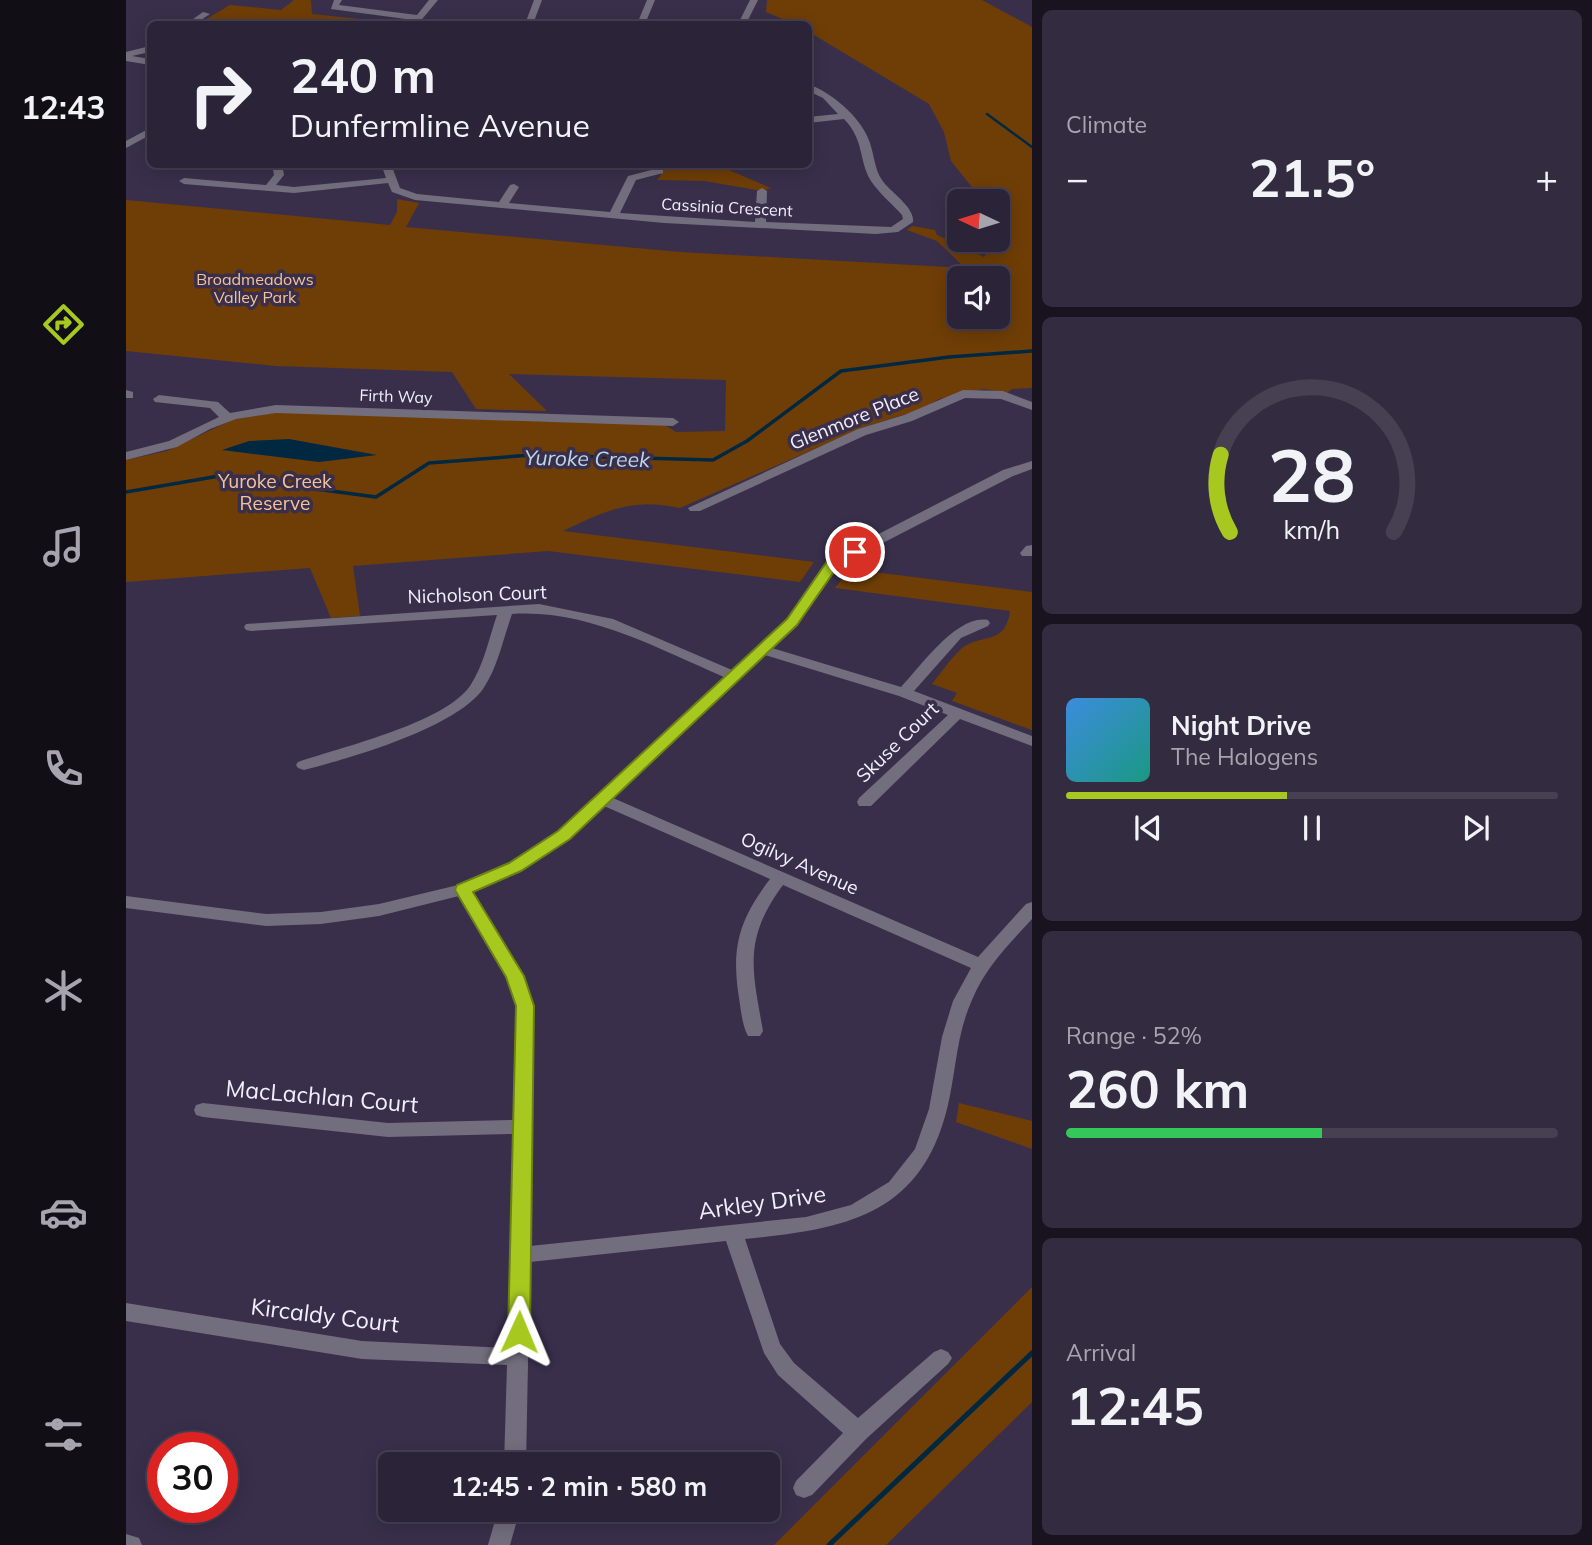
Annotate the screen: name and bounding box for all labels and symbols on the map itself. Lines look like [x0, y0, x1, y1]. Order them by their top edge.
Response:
north arrow [947, 189, 1010, 252]
street label: Cassinia Crescent [661, 194, 794, 220]
park label: Broadmeadows Valley Park [196, 269, 314, 307]
street label: Glenmore Place [786, 381, 922, 455]
street label: Firth Way [359, 385, 433, 407]
water label: Yuroke Creek [524, 444, 651, 472]
park label: Yuroke Creek Reserve [217, 469, 332, 515]
pin [825, 522, 885, 582]
street label: Nicholson Court [407, 580, 547, 608]
street label: Skuse Court [851, 696, 944, 787]
street label: Ogilvy Avenue [737, 826, 863, 900]
street label: MacLachlan Court [224, 1073, 420, 1119]
street label: Arkley Drive [696, 1179, 828, 1225]
street label: Kircaldy Court [249, 1292, 401, 1338]
position arrow [482, 1295, 556, 1369]
speed limit sign: 30 [147, 1432, 238, 1523]

